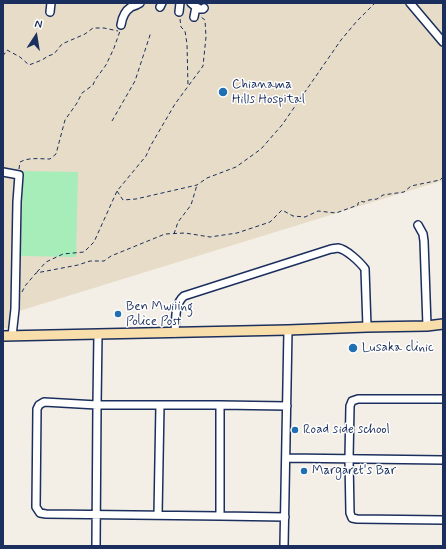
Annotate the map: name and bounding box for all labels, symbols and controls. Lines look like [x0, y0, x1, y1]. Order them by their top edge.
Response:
north arrow [16, 16, 56, 56]
text: N [33, 17, 44, 32]
place label: Chianama Hills Hospital [232, 77, 305, 108]
marker: Chianama Hills Hospital [217, 86, 229, 98]
place label: Ben Mwiiing Police Post [126, 299, 193, 330]
marker: Ben Mwiiing Police Post [113, 309, 123, 319]
place label: Lusaka clinic [362, 340, 434, 356]
marker: Lusaka clinic [347, 342, 359, 354]
place label: Road side school [303, 422, 390, 438]
marker: Road side school [290, 425, 300, 435]
place label: Margaret's Bar [312, 463, 396, 479]
marker: Margaret's Bar [299, 466, 309, 476]

